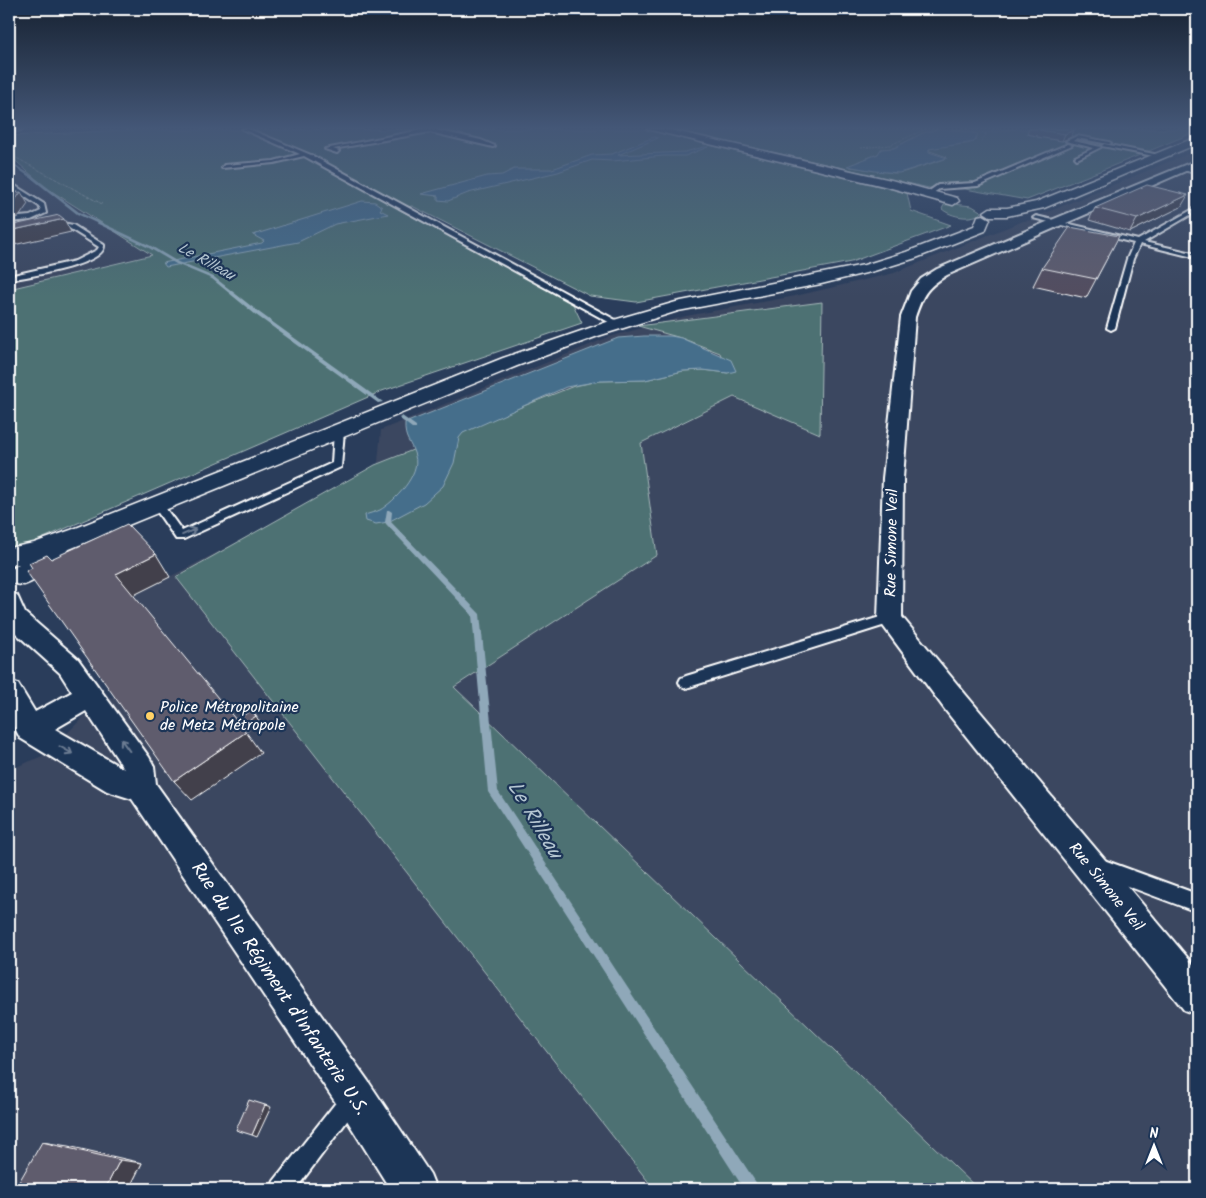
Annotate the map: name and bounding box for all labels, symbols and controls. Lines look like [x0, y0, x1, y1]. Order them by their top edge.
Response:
water label: Le Rilleau [173, 237, 240, 288]
street label: Rue Simone Veil [879, 488, 905, 597]
one-way arrow [181, 526, 196, 536]
place label: Police Métropolitaine de Metz Métropole [160, 695, 299, 738]
marker: Police Métropolitaine de Metz Métropole [144, 710, 156, 722]
one-way arrow [120, 739, 130, 753]
one-way arrow [58, 746, 72, 756]
water label: Le Rilleau [498, 775, 572, 868]
street label: Rue Simone Veil [1062, 837, 1150, 937]
street label: Rue du 11e Régiment d'Infanterie U.S. [183, 856, 375, 1122]
north arrow [1128, 1120, 1178, 1170]
text: N [1150, 1123, 1159, 1145]

